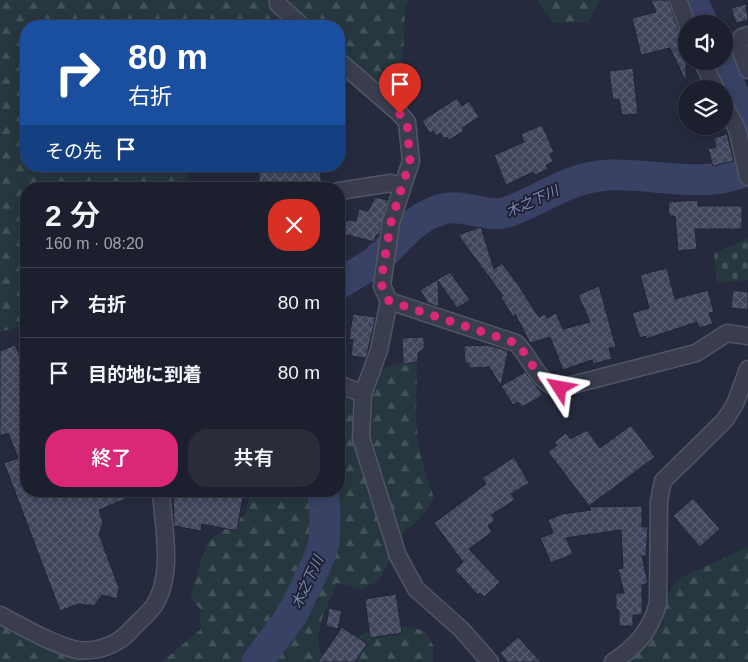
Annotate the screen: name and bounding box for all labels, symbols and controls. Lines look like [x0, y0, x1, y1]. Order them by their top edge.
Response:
map controls [678, 15, 733, 135]
button: sound [678, 15, 733, 70]
text: 80 m [128, 37, 208, 76]
icon: right [45, 40, 110, 105]
pin [379, 63, 421, 114]
icon: arrive [386, 70, 414, 98]
button: layers [678, 80, 733, 135]
text: 右折 [128, 84, 172, 109]
icon: arrive [112, 135, 140, 163]
text: その先 [45, 141, 102, 162]
water label: 木之下川 [503, 181, 563, 220]
text: 2 分 [45, 199, 100, 232]
button: close [268, 199, 320, 251]
text: 160 m · 08:20 [45, 235, 144, 252]
icon: right [45, 289, 73, 317]
text: 80 m [278, 292, 320, 313]
text: 右折 [88, 294, 126, 315]
icon: arrive [45, 359, 73, 387]
position arrow [533, 361, 585, 413]
text: 80 m [278, 362, 320, 383]
text: 目的地に到着 [88, 364, 202, 385]
button: 終了 [45, 429, 178, 487]
button: 共有 [188, 429, 320, 487]
water label: 木之下川 [288, 551, 327, 611]

